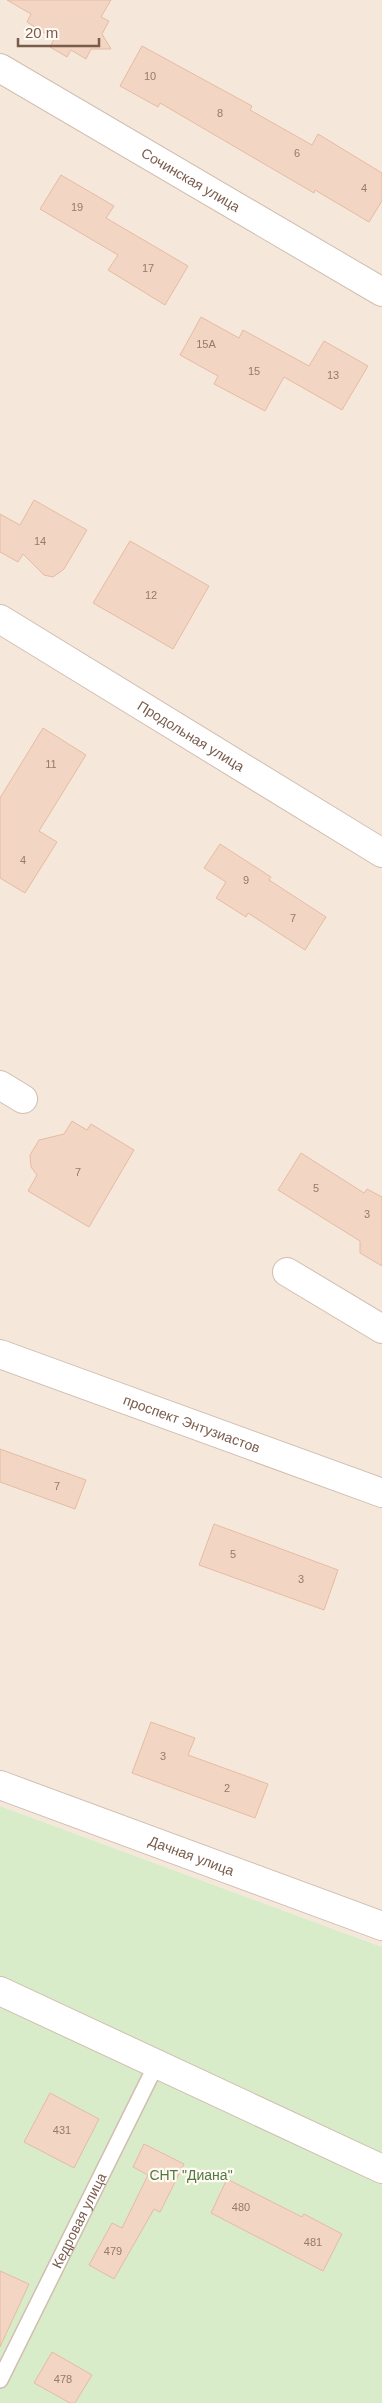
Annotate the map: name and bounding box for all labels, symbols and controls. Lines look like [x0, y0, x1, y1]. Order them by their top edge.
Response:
scale bar [18, 15, 99, 47]
text: 20 m [25, 24, 58, 41]
house number: 10 [144, 70, 156, 82]
house number: 8 [217, 107, 223, 119]
street label: Сочинская улица [138, 145, 243, 215]
house number: 6 [294, 147, 300, 159]
house number: 4 [361, 182, 367, 194]
house number: 19 [71, 201, 83, 213]
house number: 17 [142, 262, 154, 274]
house number: 15А [196, 338, 216, 350]
house number: 15 [248, 365, 260, 377]
house number: 13 [327, 369, 339, 381]
house number: 14 [34, 535, 46, 547]
house number: 12 [145, 589, 157, 601]
street label: Продольная улица [135, 697, 247, 775]
house number: 11 [45, 758, 57, 770]
house number: 4 [20, 854, 26, 866]
house number: 9 [243, 874, 249, 886]
house number: 7 [290, 912, 296, 924]
house number: 7 [75, 1166, 81, 1178]
house number: 5 [313, 1182, 319, 1194]
house number: 3 [364, 1208, 370, 1220]
street label: проспект Энтузиастов [121, 1392, 262, 1456]
house number: 7 [54, 1480, 60, 1492]
house number: 5 [230, 1548, 236, 1560]
house number: 3 [298, 1573, 304, 1585]
house number: 3 [160, 1750, 166, 1762]
house number: 2 [224, 1782, 230, 1794]
street label: Дачная улица [146, 1833, 236, 1879]
house number: 431 [53, 2124, 71, 2136]
park label: СНТ "Диана" [149, 2167, 233, 2183]
street label: Кедровая улица [49, 2170, 109, 2271]
house number: 480 [232, 2201, 250, 2213]
house number: 481 [304, 2236, 322, 2248]
house number: 479 [104, 2245, 122, 2257]
house number: 478 [54, 2373, 72, 2385]

